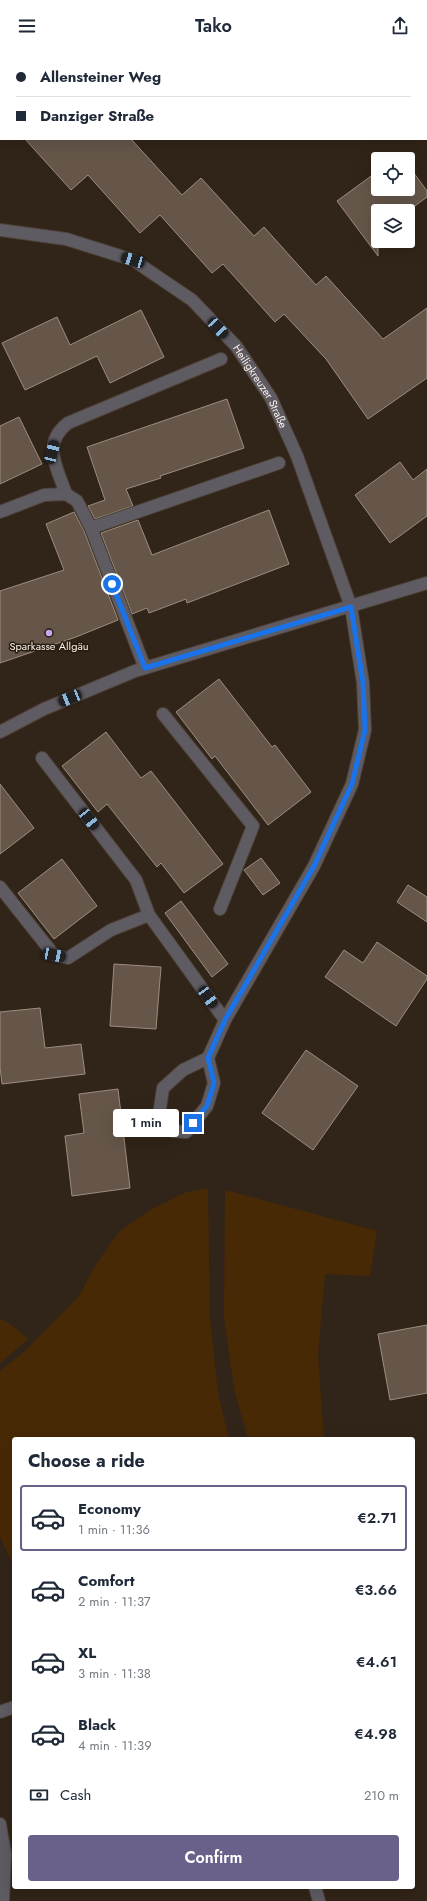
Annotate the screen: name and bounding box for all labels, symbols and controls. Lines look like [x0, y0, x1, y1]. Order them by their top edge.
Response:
text: Tako [195, 13, 232, 39]
icon: menu [16, 15, 38, 37]
icon: share [389, 15, 411, 37]
text: Allensteiner Weg [40, 66, 161, 88]
text: Danziger Straße [40, 105, 154, 127]
map controls [371, 152, 415, 248]
button: locate [371, 152, 415, 196]
button: layers [371, 204, 415, 248]
car [120, 251, 146, 269]
car [205, 315, 231, 341]
street label: Heiligkreuzer Straße [229, 341, 292, 431]
car [43, 439, 61, 465]
route start [103, 575, 121, 593]
marker: Sparkasse Allgäu [44, 628, 54, 638]
place label: Sparkasse Allgäu [9, 638, 89, 654]
car [57, 688, 83, 708]
car [77, 806, 101, 832]
car [41, 947, 67, 963]
car [196, 984, 220, 1010]
callout: 1 min [113, 1109, 179, 1137]
text: 1 min [130, 1113, 162, 1132]
route end [184, 1114, 202, 1132]
text: Choose a ride [28, 1448, 145, 1474]
text: Economy [78, 1498, 141, 1520]
icon: car [30, 1500, 66, 1536]
text: €2.71 [357, 1507, 397, 1529]
text: 1 min · 11:36 [78, 1520, 150, 1539]
text: Comfort [78, 1570, 135, 1592]
icon: car [30, 1572, 66, 1608]
text: €3.66 [355, 1579, 397, 1601]
text: 2 min · 11:37 [78, 1592, 151, 1611]
text: XL [78, 1642, 96, 1664]
icon: car [30, 1644, 66, 1680]
text: €4.61 [356, 1651, 397, 1673]
text: 3 min · 11:38 [78, 1664, 151, 1683]
text: Black [78, 1714, 116, 1736]
icon: car [30, 1716, 66, 1752]
text: €4.98 [354, 1723, 397, 1745]
text: 4 min · 11:39 [78, 1736, 152, 1755]
icon: cash [28, 1784, 50, 1806]
text: Cash [60, 1784, 91, 1806]
text: 210 m [364, 1786, 399, 1805]
button: Confirm [28, 1835, 399, 1881]

